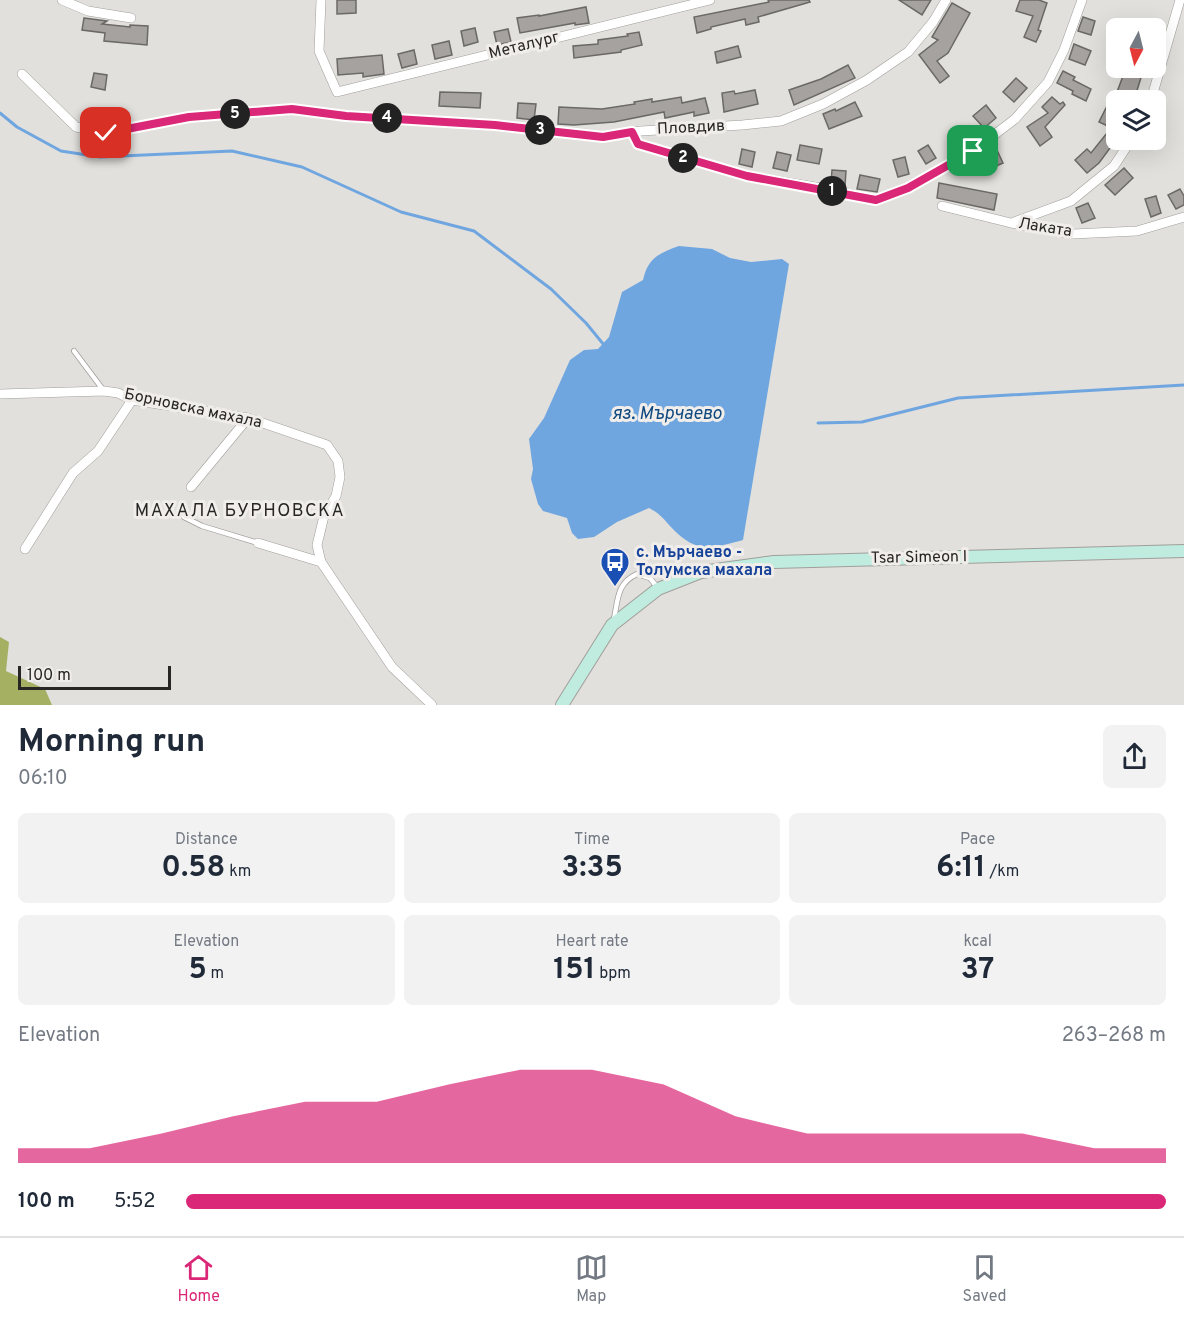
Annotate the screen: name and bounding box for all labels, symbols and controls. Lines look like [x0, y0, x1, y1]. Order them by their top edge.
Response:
north arrow [1106, 18, 1166, 78]
map controls [1106, 18, 1166, 150]
street label: Металург [487, 28, 562, 64]
button: layers [1106, 90, 1166, 150]
pin: 5 [220, 99, 250, 129]
pin: 4 [372, 103, 402, 133]
text: 5 [230, 104, 240, 124]
pin [80, 107, 131, 158]
text: 4 [382, 108, 392, 128]
pin: 3 [525, 115, 555, 145]
icon: check [89, 116, 122, 149]
street label: Пловдив [656, 116, 726, 140]
text: 3 [535, 120, 545, 140]
pin [947, 125, 998, 176]
icon: arrive [956, 134, 989, 167]
pin: 2 [668, 143, 698, 173]
text: 2 [678, 148, 688, 168]
pin: 1 [817, 176, 847, 206]
text: 1 [829, 181, 835, 201]
street label: Лаката [1017, 214, 1073, 242]
street label: Борновска махала [122, 385, 264, 433]
water label: яз. Мърчаево [612, 403, 722, 426]
district label: МАХАЛА БУРНОВСКА [135, 500, 345, 523]
place label: с. Мърчаево - Толумска махала [636, 543, 772, 581]
bus stop icon: с. Мърчаево - Толумска махала [599, 546, 631, 588]
street label: Tsar Simeon I [871, 547, 967, 569]
scale bar [18, 663, 171, 690]
text: 100 m [27, 666, 71, 686]
text: Morning run [18, 722, 205, 764]
button: share [1103, 725, 1166, 788]
text: 06:10 [18, 766, 68, 792]
text: Distance [175, 830, 238, 850]
text: Time [574, 830, 610, 850]
text: Pace [960, 830, 995, 850]
text: 0.58 [161, 850, 225, 887]
text: 3:35 [561, 850, 623, 887]
text: 6:11 [936, 850, 986, 887]
text: km [225, 862, 251, 882]
text: /km [986, 862, 1019, 882]
text: Elevation [173, 932, 239, 952]
text: Heart rate [555, 932, 629, 952]
text: kcal [963, 932, 992, 952]
text: 5 [189, 952, 207, 989]
text: 151 [553, 952, 596, 989]
text: 37 [961, 952, 994, 989]
text: m [207, 964, 224, 984]
text: bpm [596, 964, 631, 984]
text: Elevation [18, 1023, 100, 1049]
text: 263–268 m [1062, 1023, 1166, 1049]
text: 100 m [18, 1189, 75, 1215]
text: 5:52 [114, 1189, 155, 1215]
tab: Home [177, 1251, 220, 1307]
tab: Map [575, 1251, 608, 1307]
tab: Saved [963, 1251, 1007, 1307]

